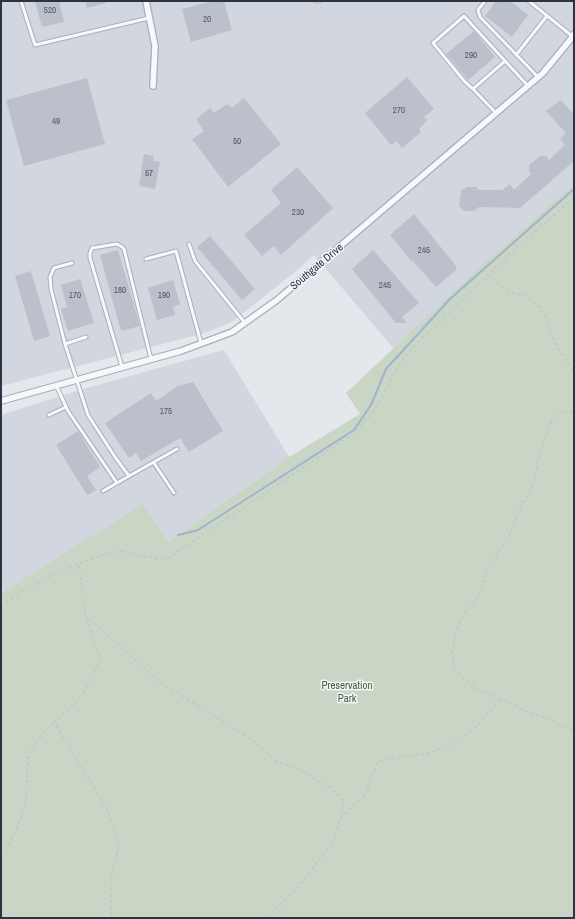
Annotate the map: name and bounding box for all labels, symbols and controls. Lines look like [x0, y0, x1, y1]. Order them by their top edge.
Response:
house number: 520 [44, 6, 56, 16]
house number: 20 [203, 15, 211, 25]
house number: 290 [465, 51, 477, 61]
house number: 270 [393, 106, 405, 116]
house number: 49 [52, 117, 60, 127]
house number: 50 [233, 137, 241, 147]
house number: 57 [145, 169, 153, 179]
house number: 230 [292, 208, 304, 218]
street label: Southgate Drive [288, 241, 346, 293]
house number: 245 [418, 246, 430, 256]
house number: 245 [379, 281, 391, 291]
house number: 180 [114, 286, 126, 296]
house number: 170 [69, 291, 81, 301]
house number: 190 [158, 291, 170, 301]
house number: 175 [160, 407, 172, 417]
park label: Preservation Park [321, 679, 373, 705]

